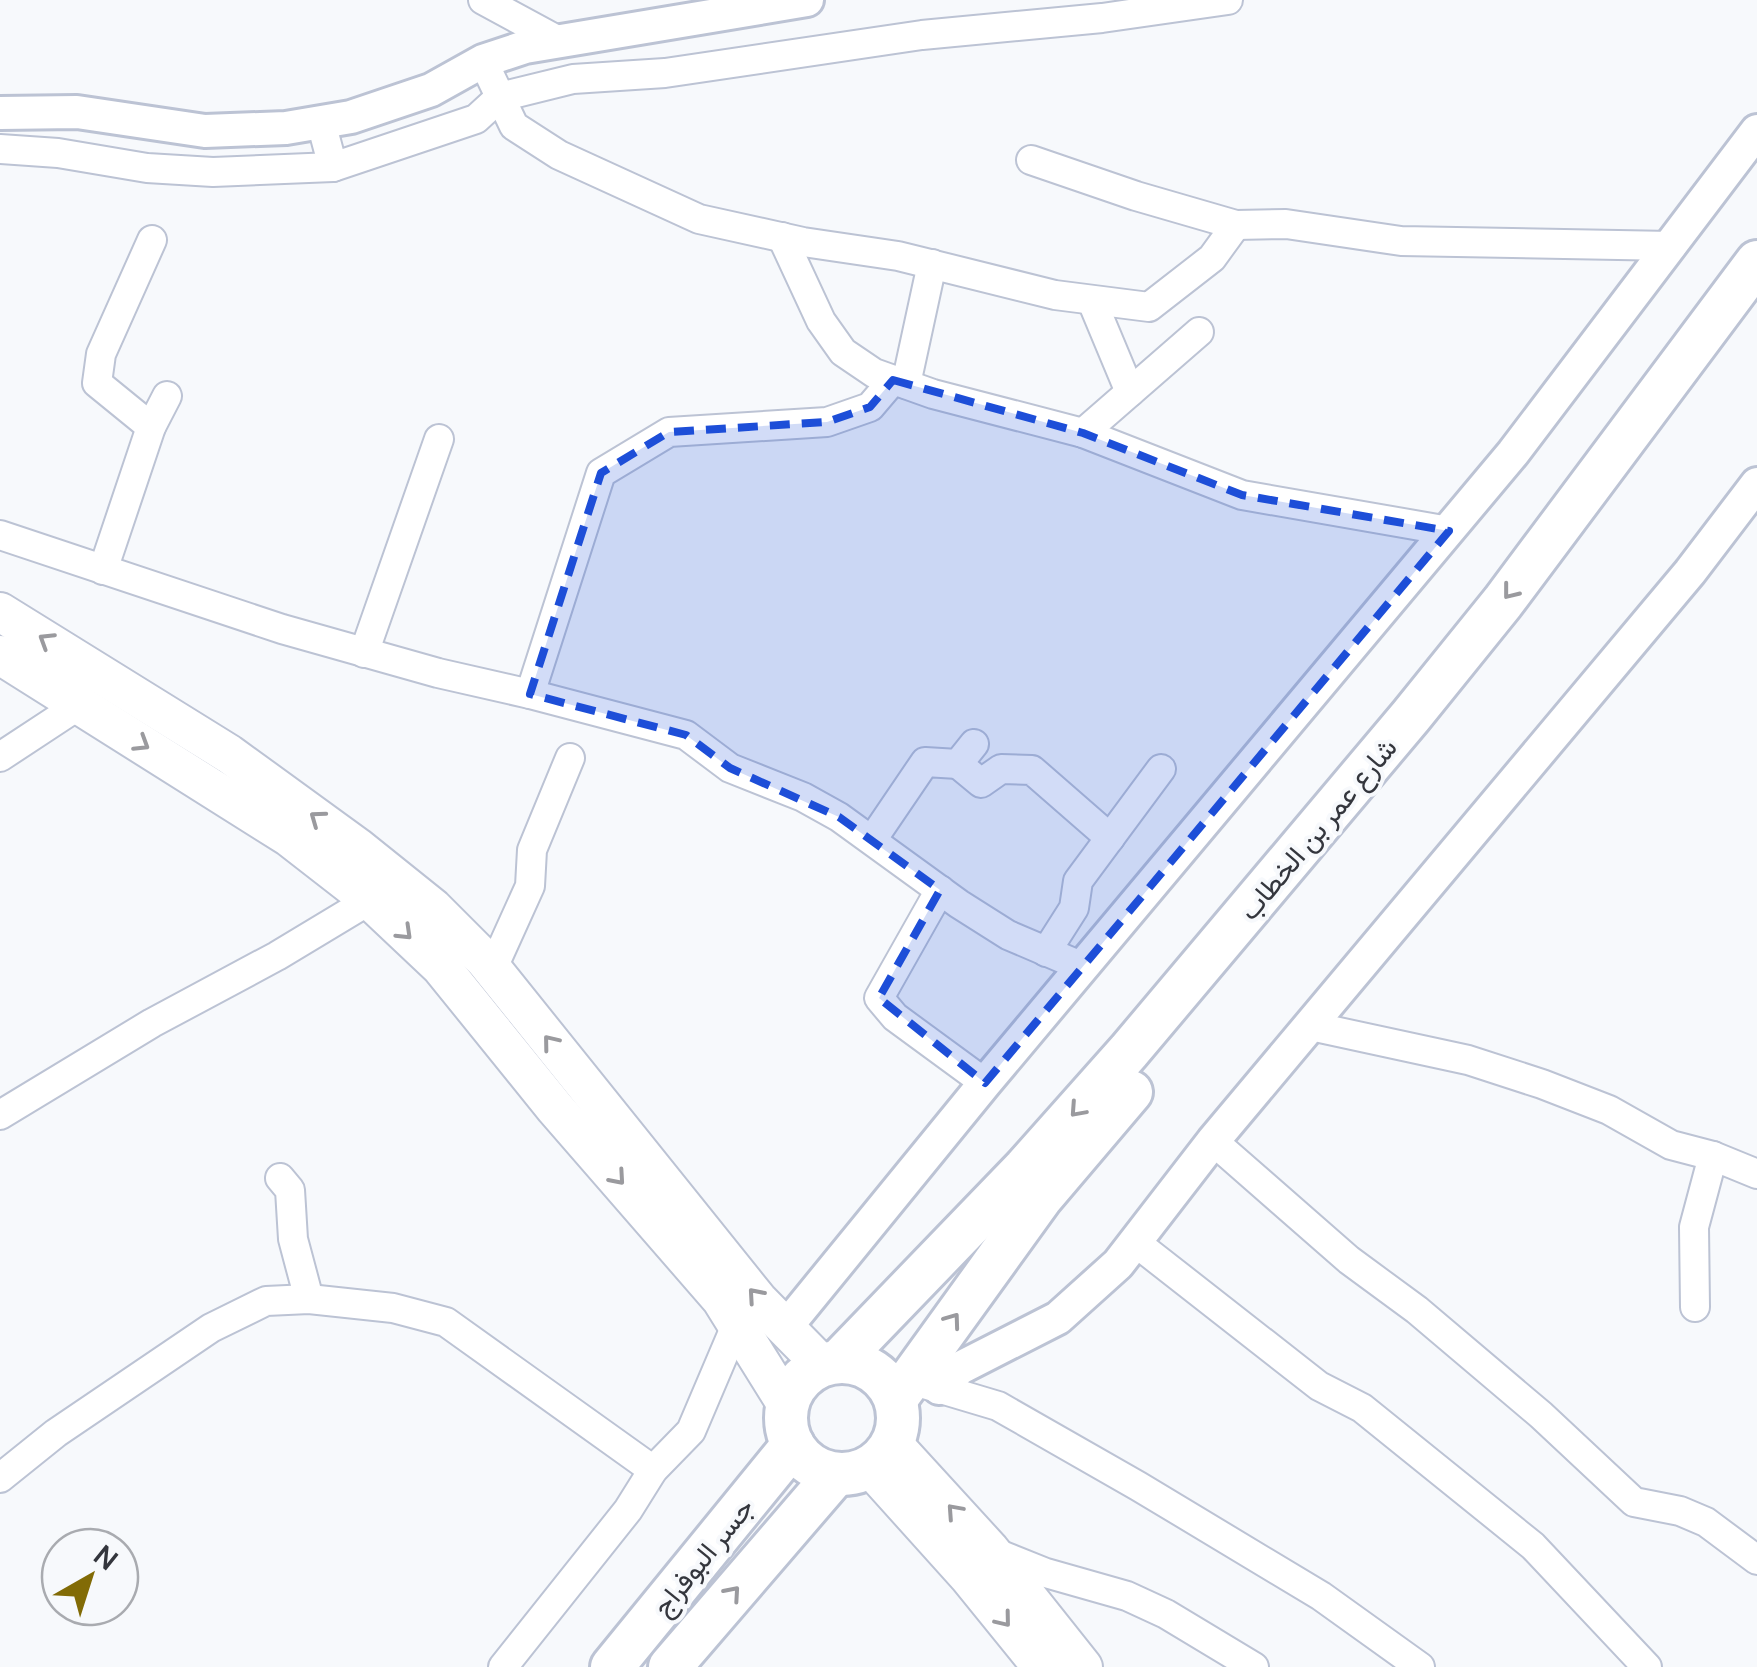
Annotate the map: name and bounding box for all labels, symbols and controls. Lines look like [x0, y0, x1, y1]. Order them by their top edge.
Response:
one-way arrow [1505, 581, 1522, 599]
one-way arrow [39, 633, 57, 652]
street label: شارع عمر بن الخطاب [1229, 729, 1405, 928]
one-way arrow [131, 732, 149, 751]
one-way arrow [310, 812, 329, 830]
one-way arrow [393, 921, 412, 939]
one-way arrow [544, 1036, 562, 1054]
one-way arrow [1071, 1098, 1089, 1117]
one-way arrow [606, 1167, 624, 1185]
one-way arrow [748, 1288, 766, 1307]
one-way arrow [941, 1313, 958, 1331]
street label: جسر البوفراج [642, 1489, 762, 1624]
one-way arrow [948, 1504, 966, 1523]
north arrow [40, 1527, 140, 1627]
text: N [87, 1536, 126, 1578]
one-way arrow [722, 1586, 740, 1605]
one-way arrow [992, 1608, 1010, 1626]

